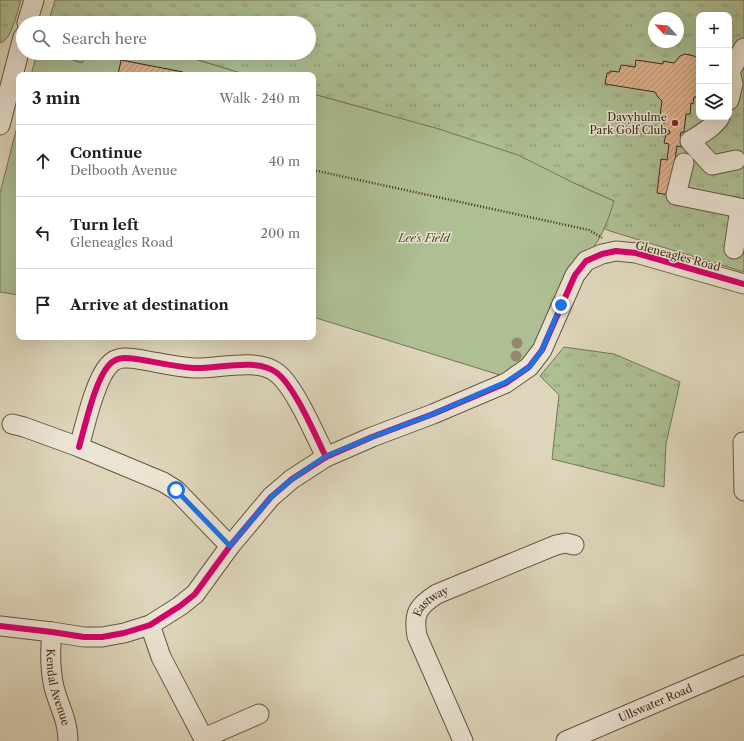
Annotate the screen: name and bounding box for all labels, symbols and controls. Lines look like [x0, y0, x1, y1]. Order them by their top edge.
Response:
north arrow [648, 12, 684, 48]
map controls [696, 12, 732, 120]
button: + [696, 12, 732, 48]
search box [16, 16, 316, 60]
icon: search [30, 27, 52, 49]
text: Search here [62, 29, 147, 48]
button: − [696, 48, 732, 84]
button: layers [696, 84, 732, 120]
text: 3 min [32, 88, 81, 108]
text: Walk · 240 m [220, 90, 300, 106]
place label: Davyhulme Park Golf Club [590, 110, 667, 137]
marker: Davyhulme Park Golf Club [670, 118, 680, 128]
text: Continue [70, 143, 142, 162]
icon: ahead [32, 150, 54, 172]
text: 40 m [269, 153, 300, 169]
text: Delbooth Avenue [70, 162, 177, 178]
text: Turn left [70, 215, 139, 234]
icon: left [32, 222, 54, 244]
text: 200 m [260, 225, 300, 241]
park label: Lee's Field [397, 231, 451, 245]
text: Gleneagles Road [70, 234, 173, 250]
street label: Gleneagles Road [634, 238, 722, 274]
icon: arrive [32, 294, 54, 316]
text: Arrive at destination [70, 295, 229, 314]
route end [552, 296, 570, 314]
route start [167, 481, 185, 499]
street label: Eastway [410, 583, 451, 619]
street label: Kendal Avenue [44, 648, 73, 727]
street label: Ullswater Road [616, 681, 695, 725]

